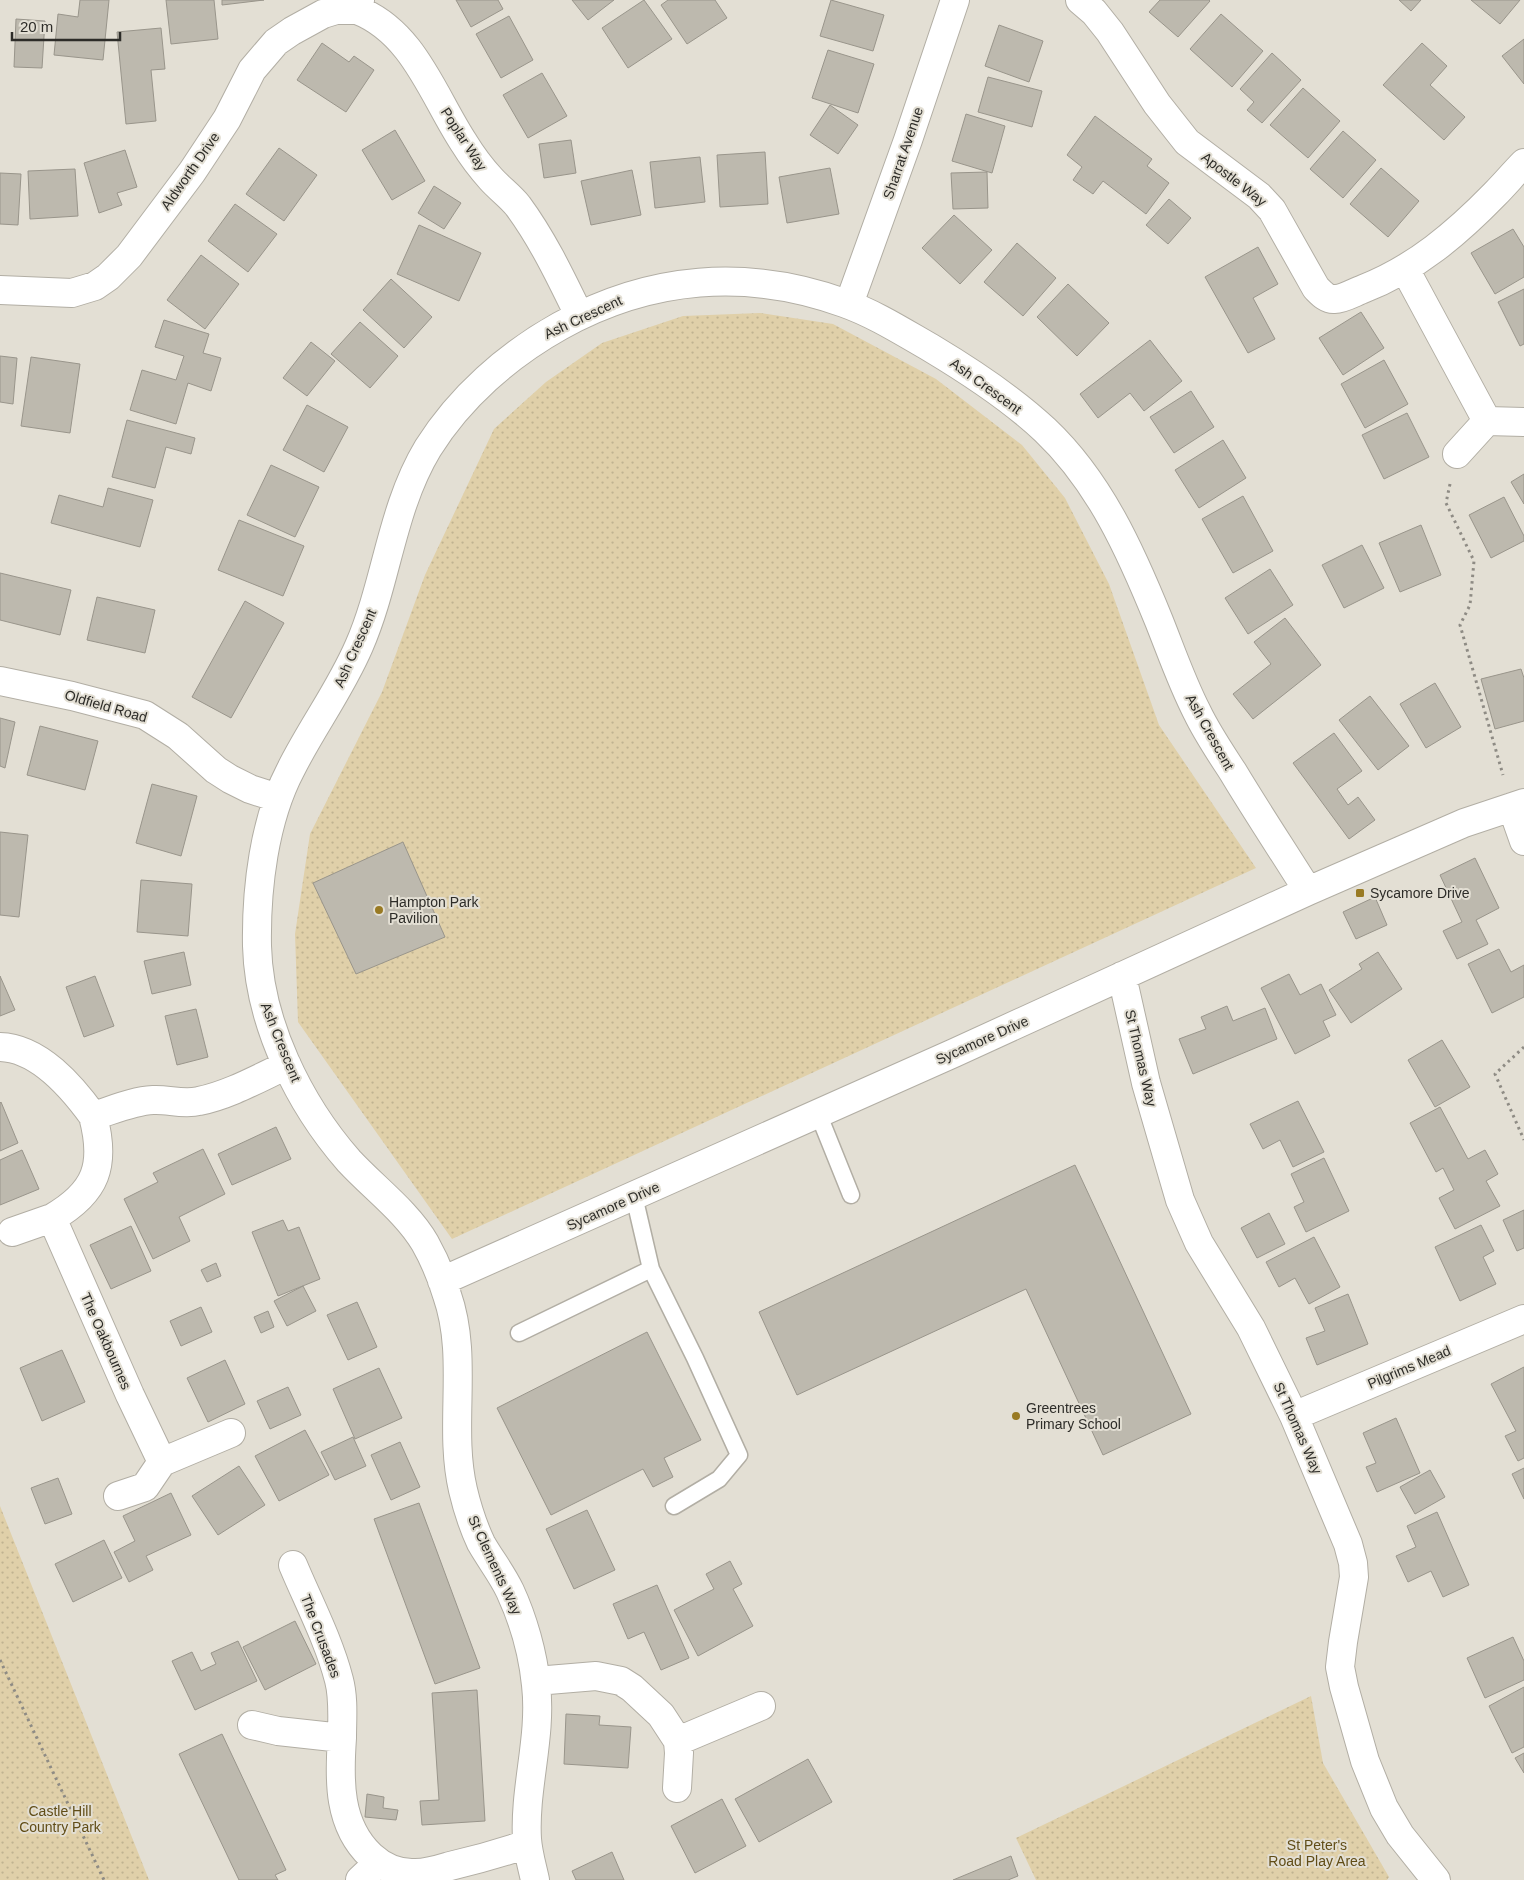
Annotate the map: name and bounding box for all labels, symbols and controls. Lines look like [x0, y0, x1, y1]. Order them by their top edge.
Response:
scale bar [12, 10, 120, 42]
text: 20 m [20, 18, 53, 35]
street label: Poplar Way [438, 105, 490, 173]
street label: Sharrat Avenue [880, 105, 926, 201]
street label: Aldworth Drive [157, 129, 223, 213]
street label: Apostle Way [1198, 149, 1270, 209]
street label: Ash Crescent [542, 292, 625, 342]
street label: Ash Crescent [947, 355, 1025, 417]
street label: Ash Crescent [331, 606, 379, 690]
street label: Oldfield Road [63, 687, 149, 725]
street label: Ash Crescent [1183, 691, 1237, 773]
place label: Sycamore Drive [1370, 885, 1470, 901]
marker: Sycamore Drive [1354, 887, 1366, 899]
place label: Hampton Park Pavilion [389, 894, 479, 926]
marker: Hampton Park Pavilion [373, 904, 385, 916]
street label: Ash Crescent [258, 1000, 304, 1084]
street label: St Thomas Way [1122, 1008, 1160, 1108]
street label: Sycamore Drive [933, 1012, 1031, 1068]
street label: Sycamore Drive [564, 1178, 662, 1234]
street label: The Oakbournes [77, 1290, 135, 1392]
street label: Pilgrims Mead [1365, 1342, 1453, 1392]
street label: St Thomas Way [1271, 1380, 1325, 1476]
place label: Greentrees Primary School [1026, 1400, 1121, 1432]
marker: Greentrees Primary School [1010, 1410, 1022, 1422]
street label: St Clements Way [465, 1513, 525, 1617]
street label: The Crusades [298, 1592, 344, 1680]
park label: Castle Hill Country Park [19, 1803, 102, 1835]
park label: St Peter's Road Play Area [1268, 1837, 1366, 1869]

